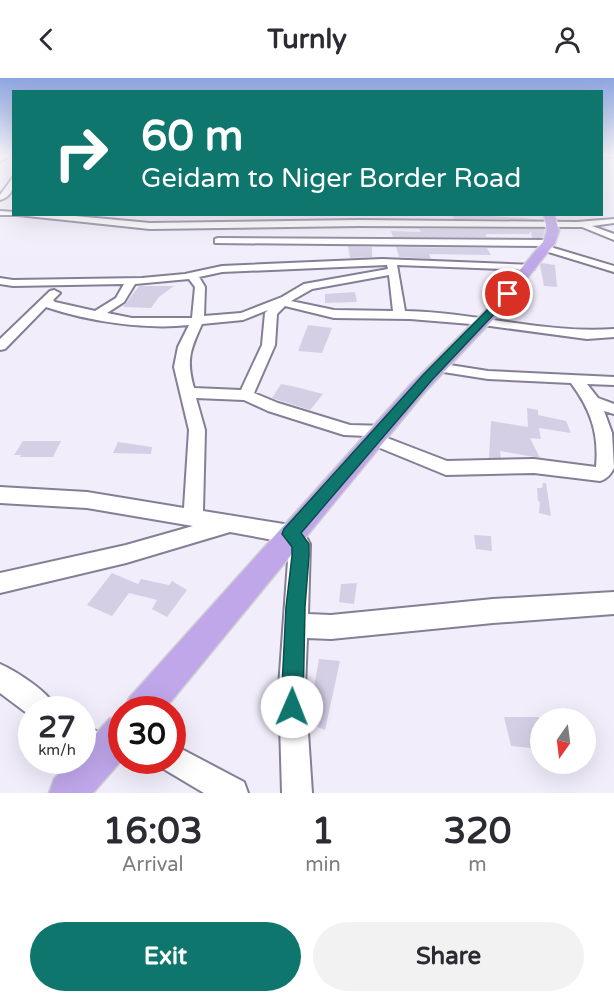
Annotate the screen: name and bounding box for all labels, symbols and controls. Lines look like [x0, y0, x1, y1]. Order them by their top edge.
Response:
icon: back [30, 23, 63, 56]
text: Turnly [267, 23, 347, 56]
icon: person [551, 23, 584, 56]
text: 60 m [141, 111, 243, 162]
icon: right [42, 114, 120, 192]
text: Geidam to Niger Border Road [141, 162, 521, 195]
pin [482, 268, 533, 319]
icon: arrive [491, 277, 524, 310]
position arrow [260, 675, 324, 739]
speed limit sign: 30 [108, 696, 186, 774]
north arrow [530, 708, 596, 774]
map controls [530, 708, 596, 774]
text: 27 [38, 709, 76, 746]
text: km/h [38, 741, 76, 759]
text: 16:03 [103, 810, 203, 853]
text: 1 [312, 810, 334, 853]
text: 320 [443, 810, 511, 853]
text: Arrival [122, 853, 184, 877]
text: min [305, 853, 341, 877]
text: m [468, 853, 487, 877]
button: Exit [30, 922, 301, 991]
button: Share [313, 922, 584, 991]

